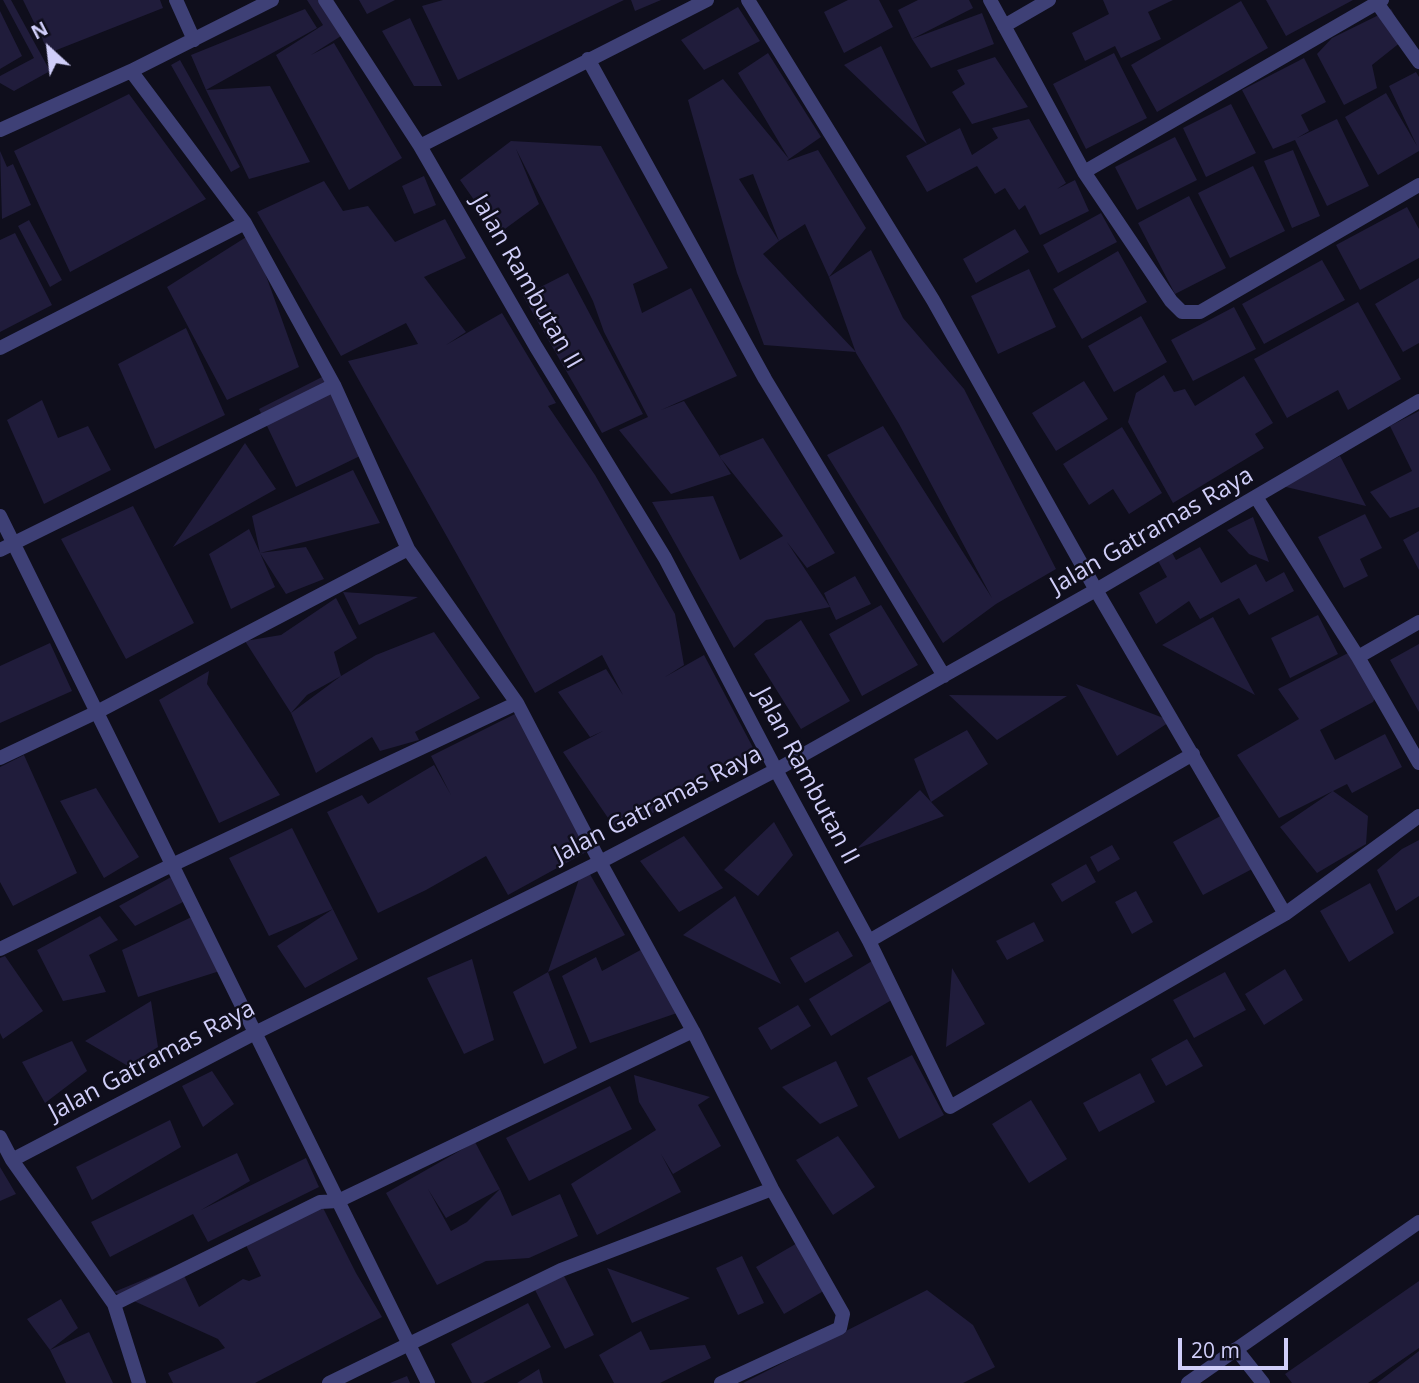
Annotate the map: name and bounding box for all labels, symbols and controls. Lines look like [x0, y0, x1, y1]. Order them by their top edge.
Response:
north arrow [14, 14, 84, 84]
text: N [27, 15, 52, 45]
street label: Jalan Rambutan II [464, 190, 588, 374]
street label: Jalan Gatramas Raya [1045, 461, 1259, 601]
street label: Jalan Rambutan II [747, 683, 865, 869]
street label: Jalan Gatramas Raya [549, 740, 767, 870]
street label: Jalan Gatramas Raya [44, 994, 260, 1128]
scale bar [1181, 1324, 1291, 1368]
text: 20 m [1191, 1336, 1240, 1364]

